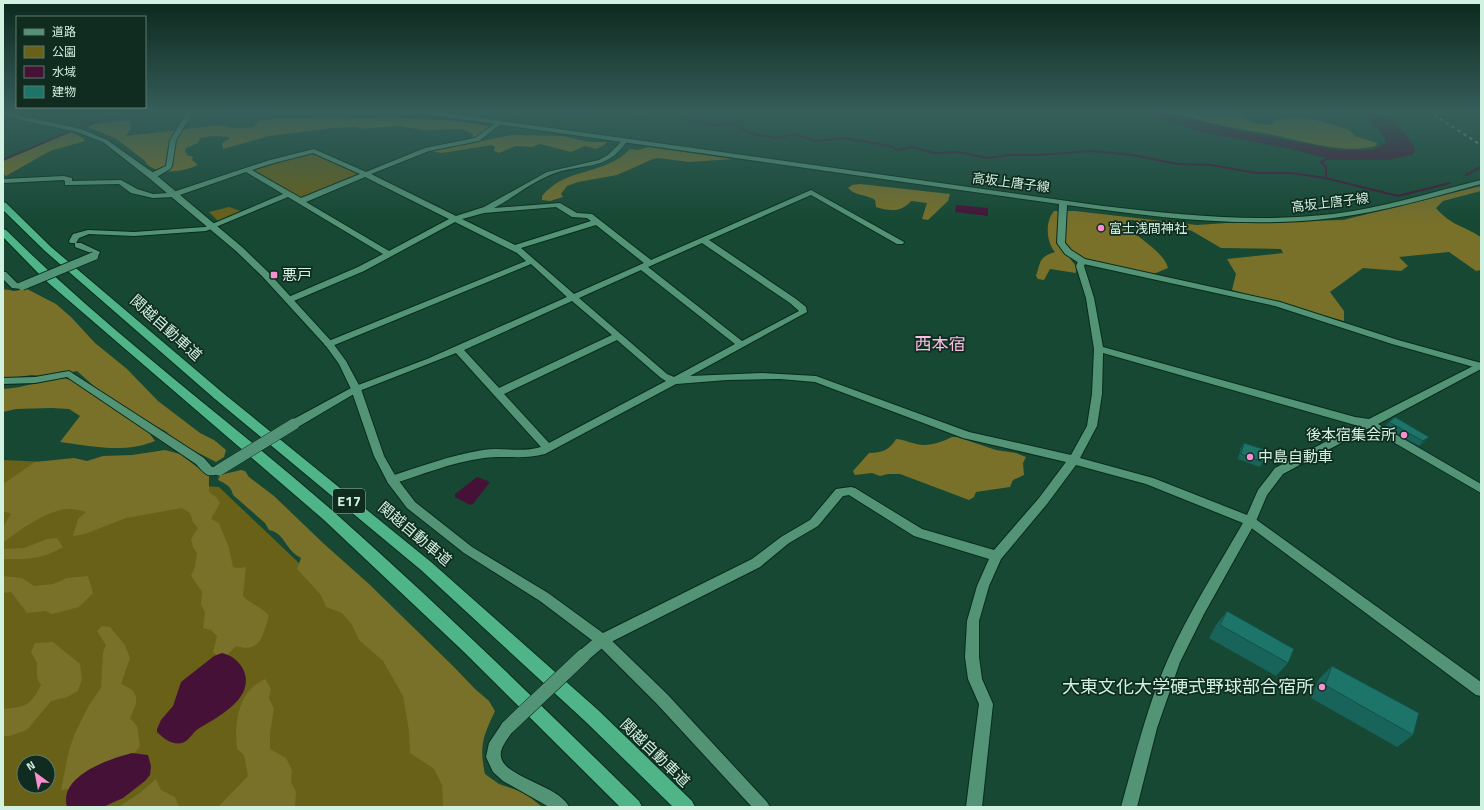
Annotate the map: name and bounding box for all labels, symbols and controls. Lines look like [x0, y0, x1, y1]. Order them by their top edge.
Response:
legend [16, 16, 146, 108]
text: 道路 [52, 22, 76, 41]
text: 公園 [52, 42, 76, 61]
text: 水域 [52, 62, 76, 81]
text: 建物 [52, 82, 76, 101]
street label: 高坂上唐子線 [971, 167, 1051, 197]
street label: 高坂上唐子線 [1290, 187, 1370, 217]
place label: 富士浅間神社 [1109, 218, 1187, 238]
marker: 富士浅間神社 [1096, 223, 1106, 233]
place label: 悪戸 [282, 263, 312, 286]
marker: 悪戸 [269, 270, 279, 280]
street label: 関越自動車道 [125, 289, 207, 366]
district label: 西本宿 [915, 331, 966, 357]
place label: 後本宿集会所 [1306, 423, 1396, 446]
marker: 後本宿集会所 [1399, 430, 1409, 440]
place label: 中島自動車 [1258, 445, 1333, 468]
marker: 中島自動車 [1245, 452, 1255, 462]
road number: E17 [333, 489, 365, 513]
street label: 関越自動車道 [373, 496, 457, 571]
place label: 大東文化大学硬式野球部合宿所 [1062, 673, 1314, 700]
marker: 大東文化大学硬式野球部合宿所 [1317, 682, 1327, 692]
street label: 関越自動車道 [615, 713, 696, 792]
north arrow [16, 754, 56, 794]
text: N [23, 757, 38, 774]

